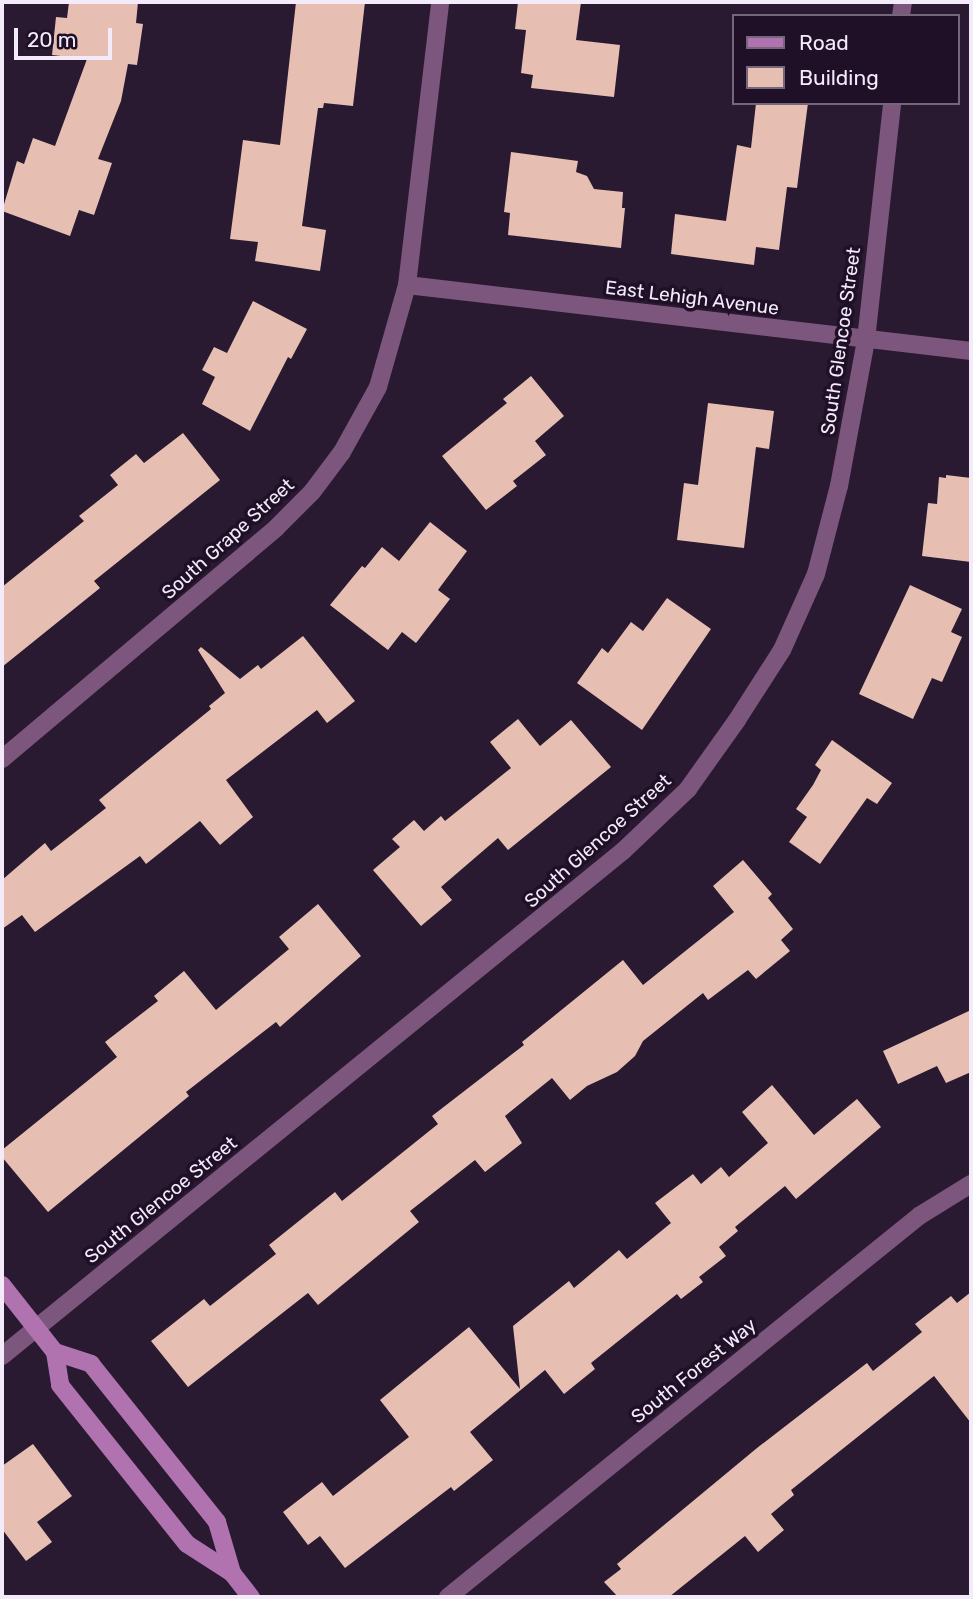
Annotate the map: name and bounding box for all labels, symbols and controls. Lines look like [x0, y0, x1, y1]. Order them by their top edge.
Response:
scale bar [18, 14, 116, 58]
legend [732, 14, 959, 105]
text: 20 m [27, 27, 76, 52]
text: Road [799, 30, 849, 55]
text: Building [799, 65, 879, 90]
street label: South Glencoe Street [817, 246, 865, 436]
street label: East Lehigh Avenue [604, 276, 780, 320]
street label: South Grape Street [157, 474, 299, 604]
street label: South Glencoe Street [520, 769, 676, 913]
street label: South Glencoe Street [80, 1132, 242, 1268]
street label: South Forest Way [627, 1313, 761, 1429]

